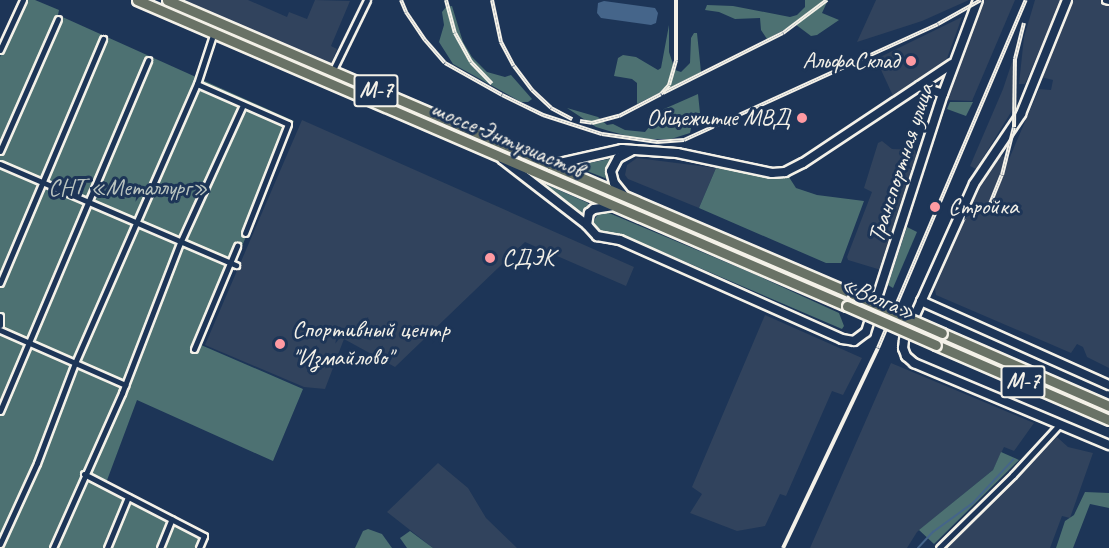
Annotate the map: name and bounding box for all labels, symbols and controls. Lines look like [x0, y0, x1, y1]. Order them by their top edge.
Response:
place label: АльфаСклад [803, 47, 899, 75]
marker: АльфаСклад [904, 54, 918, 68]
road number: М-7 [352, 72, 400, 110]
street label: Транспортная улица [861, 79, 941, 247]
street label: шоссе Энтузиастов [426, 94, 588, 184]
place label: Общежитие МВД [646, 104, 790, 132]
marker: Общежитие МВД [795, 111, 809, 125]
park label: СНТ «Металлург» [48, 174, 208, 202]
place label: Стройка [948, 193, 1018, 221]
marker: Стройка [926, 198, 944, 216]
place label: СДЭК [502, 244, 555, 272]
marker: СДЭК [483, 251, 497, 265]
street label: «Волга» [836, 269, 920, 327]
place label: Спортивный центр "Измайлово" [292, 316, 450, 372]
marker: Спортивный центр "Измайлово" [273, 337, 287, 351]
road number: М-7 [999, 363, 1047, 401]

